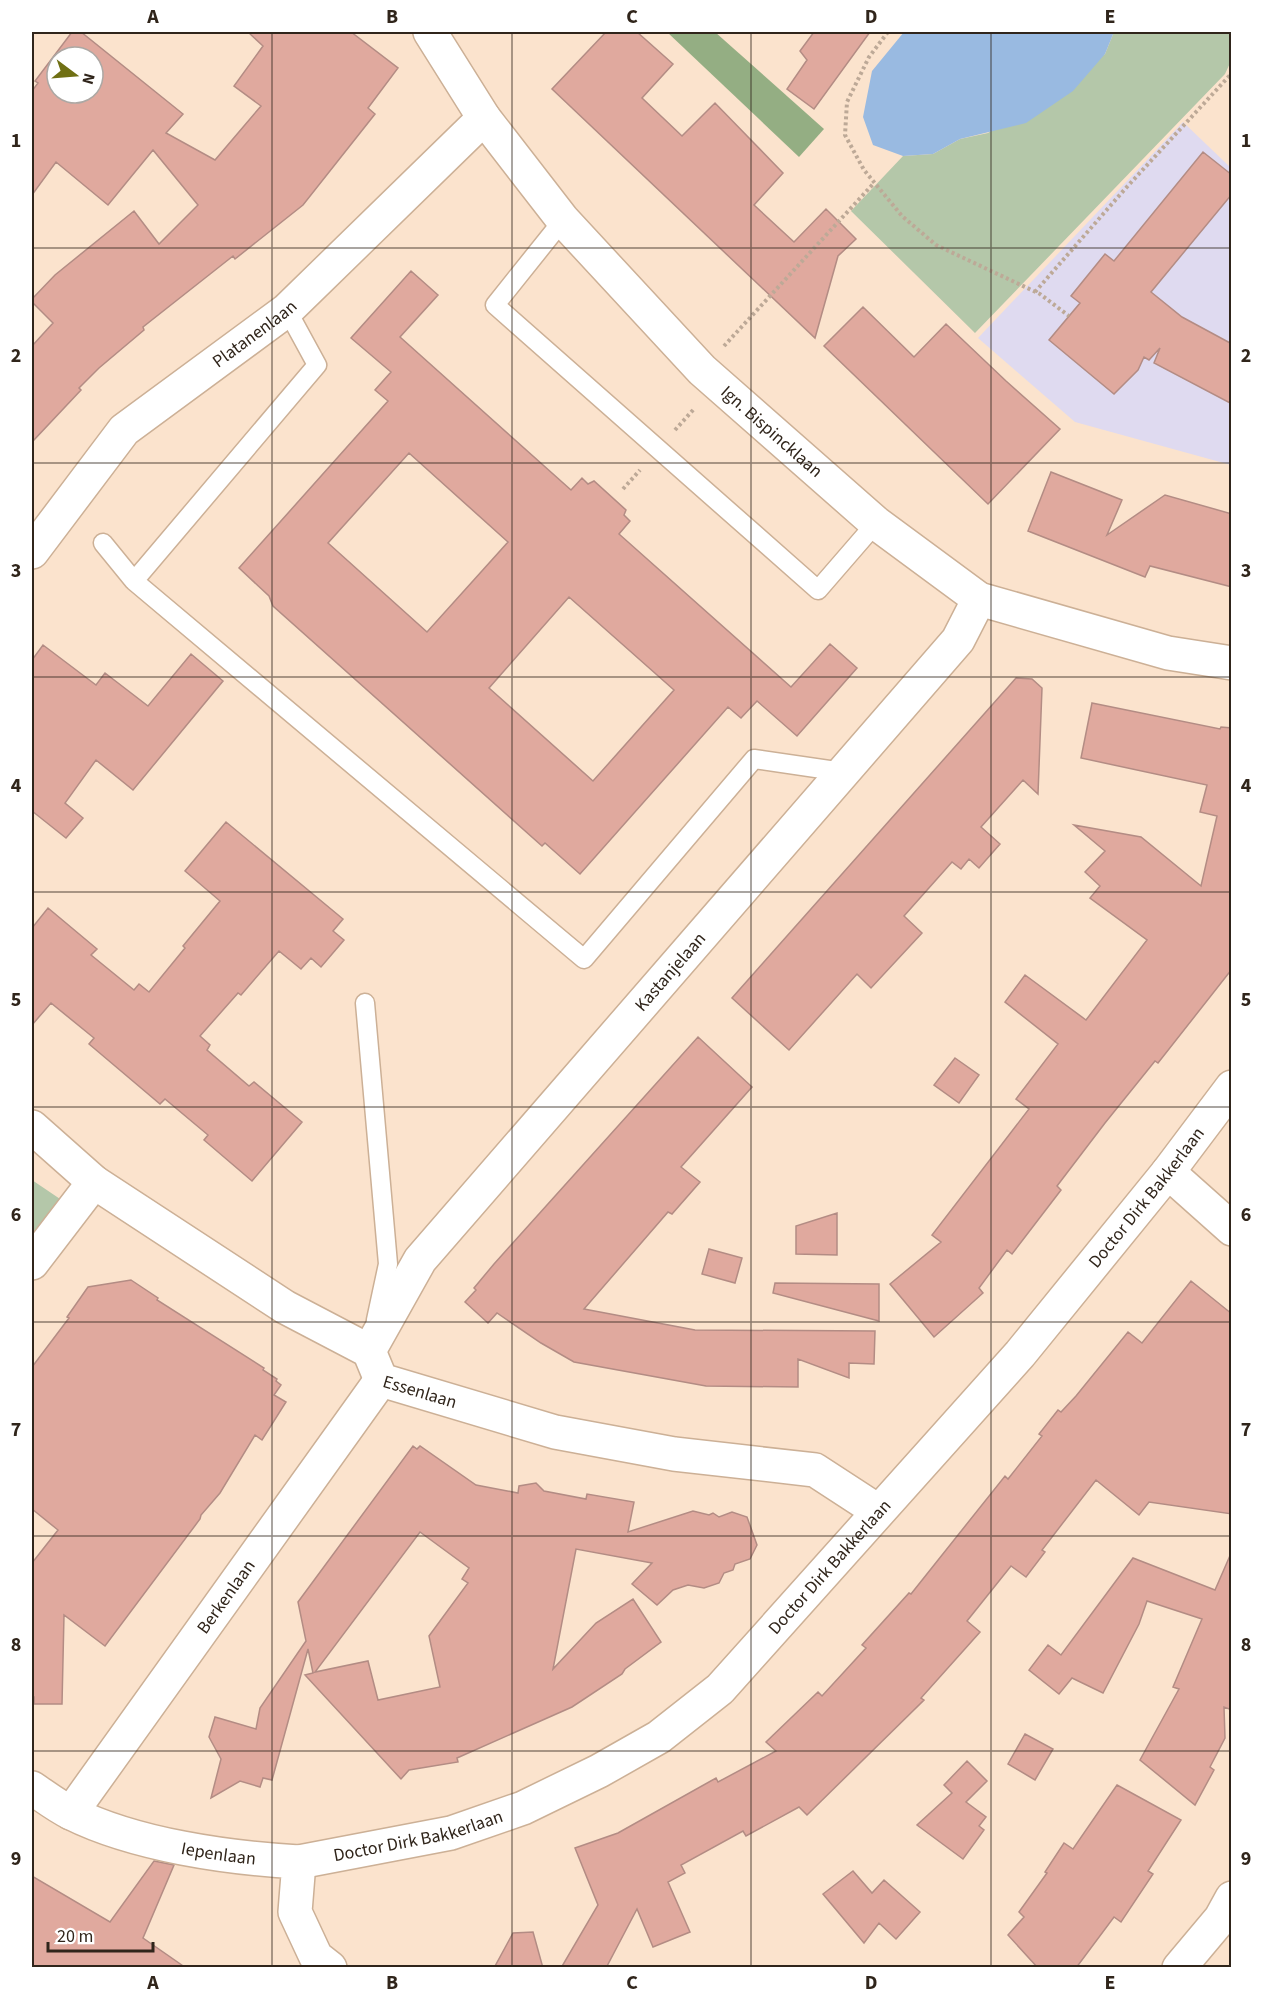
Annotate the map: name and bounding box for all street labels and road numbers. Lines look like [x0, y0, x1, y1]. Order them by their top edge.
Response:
street label: Platanenlaan [207, 294, 303, 373]
street label: Ign. Bispincklaan [715, 380, 828, 483]
street label: Kastanjelaan [629, 927, 711, 1017]
street label: Doctor Dirk Bakkerlaan [1082, 1122, 1210, 1273]
street label: Essenlaan [380, 1369, 460, 1414]
street label: Doctor Dirk Bakkerlaan [762, 1494, 897, 1640]
street label: Berkenlaan [191, 1555, 261, 1639]
street label: Doctor Dirk Bakkerlaan [331, 1803, 506, 1868]
street label: Iepenlaan [179, 1836, 257, 1871]

